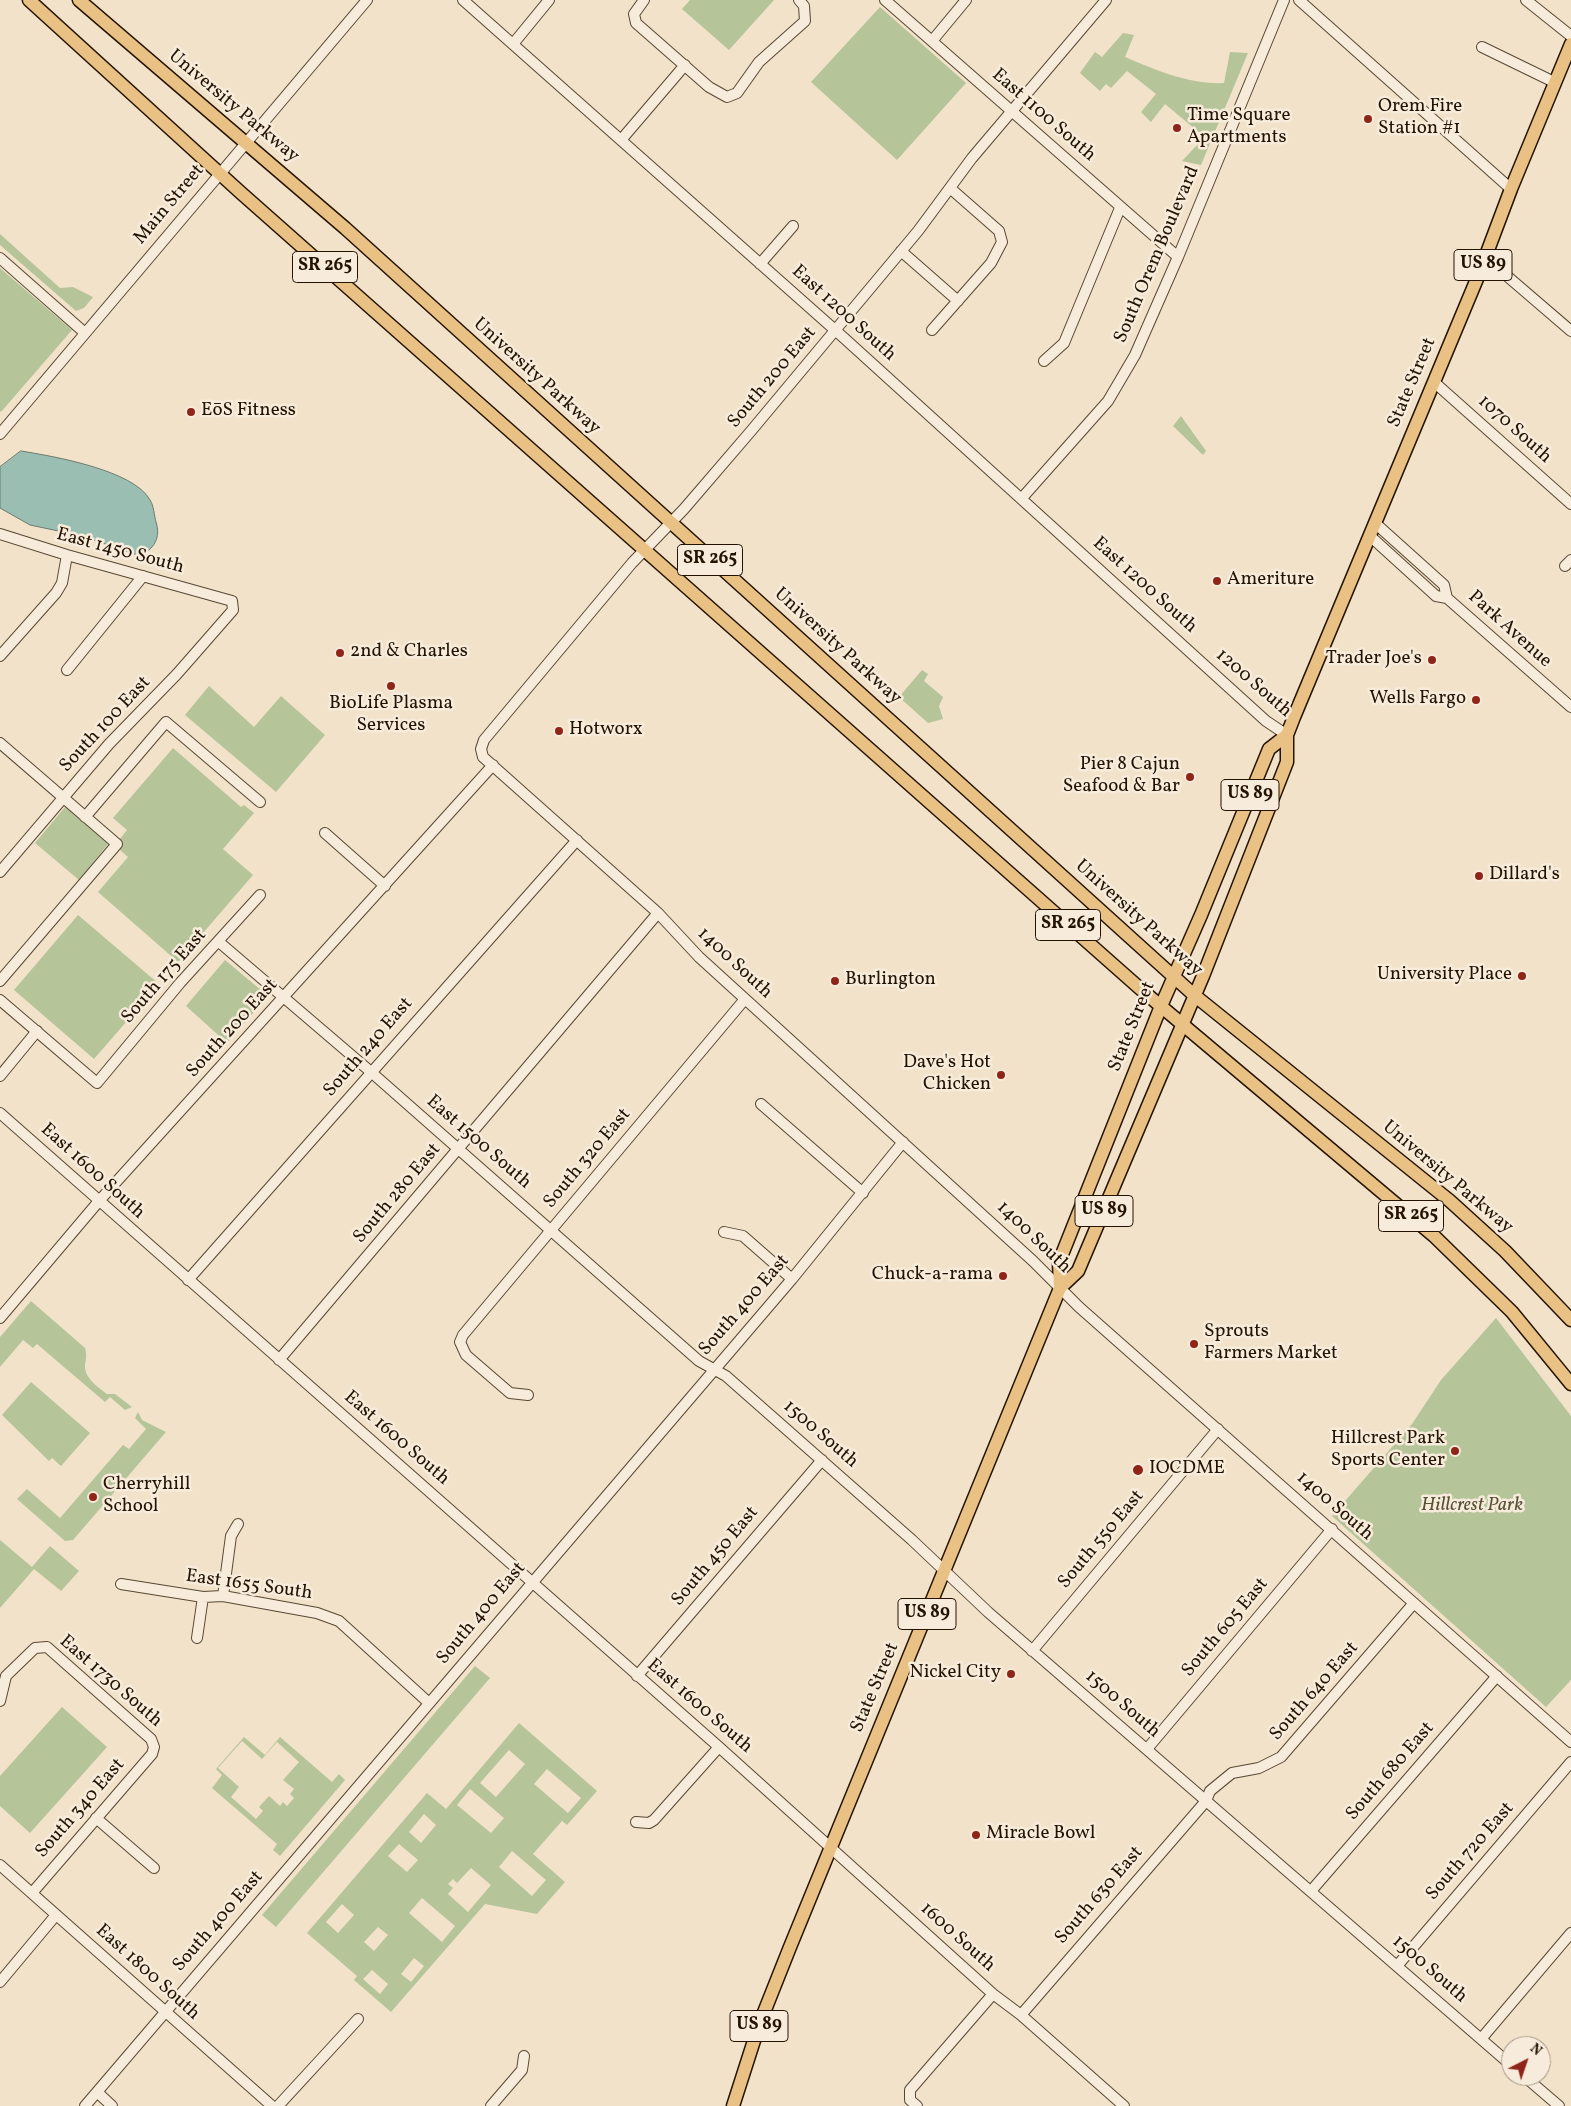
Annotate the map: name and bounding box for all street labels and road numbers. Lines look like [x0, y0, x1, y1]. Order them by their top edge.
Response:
street label: University Parkway [163, 46, 303, 168]
street label: East 1100 South [986, 65, 1100, 167]
street label: Main Street [130, 160, 210, 250]
street label: South Orem Boulevard [1110, 163, 1206, 347]
road number: US 89 [1454, 250, 1512, 280]
road number: SR 265 [292, 252, 358, 282]
street label: East 1200 South [786, 261, 900, 367]
street label: University Parkway [467, 314, 605, 440]
street label: South 200 East [724, 322, 822, 434]
street label: State Street [1384, 335, 1442, 431]
street label: 1070 South [1472, 391, 1556, 469]
street label: East 1450 South [54, 524, 186, 580]
street label: East 1200 South [1087, 533, 1201, 639]
road number: SR 265 [678, 544, 742, 576]
street label: University Parkway [768, 584, 906, 710]
street label: Park Avenue [1462, 586, 1556, 674]
street label: 1200 South [1210, 645, 1296, 723]
street label: South 100 East [56, 672, 156, 778]
road number: US 89 [1221, 780, 1279, 810]
street label: University Parkway [1069, 856, 1207, 982]
road number: SR 265 [1036, 910, 1100, 940]
street label: 1400 South [692, 923, 776, 1005]
street label: South 175 East [118, 925, 212, 1029]
street label: South 200 East [182, 975, 284, 1083]
street label: State Street [1105, 978, 1161, 1076]
street label: South 240 East [320, 994, 418, 1102]
street label: East 1500 South [421, 1091, 535, 1195]
street label: South 320 East [539, 1104, 637, 1214]
street label: University Parkway [1377, 1117, 1517, 1239]
street label: East 1600 South [35, 1119, 149, 1225]
street label: South 280 East [349, 1139, 447, 1249]
road number: US 89 [1075, 1196, 1133, 1226]
street label: 1400 South [991, 1197, 1075, 1279]
road number: SR 265 [1378, 1200, 1444, 1232]
street label: South 400 East [695, 1251, 795, 1361]
street label: East 1600 South [338, 1387, 454, 1491]
street label: 1500 South [778, 1396, 862, 1474]
street label: 1400 South [1291, 1467, 1377, 1547]
street label: South 550 East [1054, 1486, 1150, 1594]
street label: South 450 East [668, 1502, 764, 1612]
street label: South 400 East [433, 1558, 531, 1670]
street label: East 1655 South [184, 1566, 314, 1606]
street label: South 605 East [1178, 1574, 1274, 1682]
road number: US 89 [898, 1598, 956, 1630]
street label: East 1730 South [54, 1631, 166, 1733]
street label: South 640 East [1266, 1638, 1364, 1746]
street label: State Street [847, 1640, 905, 1736]
street label: East 1600 South [641, 1655, 757, 1759]
street label: 1500 South [1080, 1666, 1164, 1744]
street label: South 680 East [1342, 1718, 1440, 1826]
street label: South 340 East [31, 1754, 131, 1864]
street label: South 720 East [1422, 1798, 1520, 1906]
street label: South 630 East [1051, 1842, 1149, 1950]
street label: South 400 East [169, 1867, 269, 1977]
street label: 1600 South [915, 1898, 999, 1978]
street label: East 1800 South [90, 1920, 204, 2026]
street label: 1500 South [1387, 1931, 1471, 2009]
road number: US 89 [730, 2010, 788, 2042]

